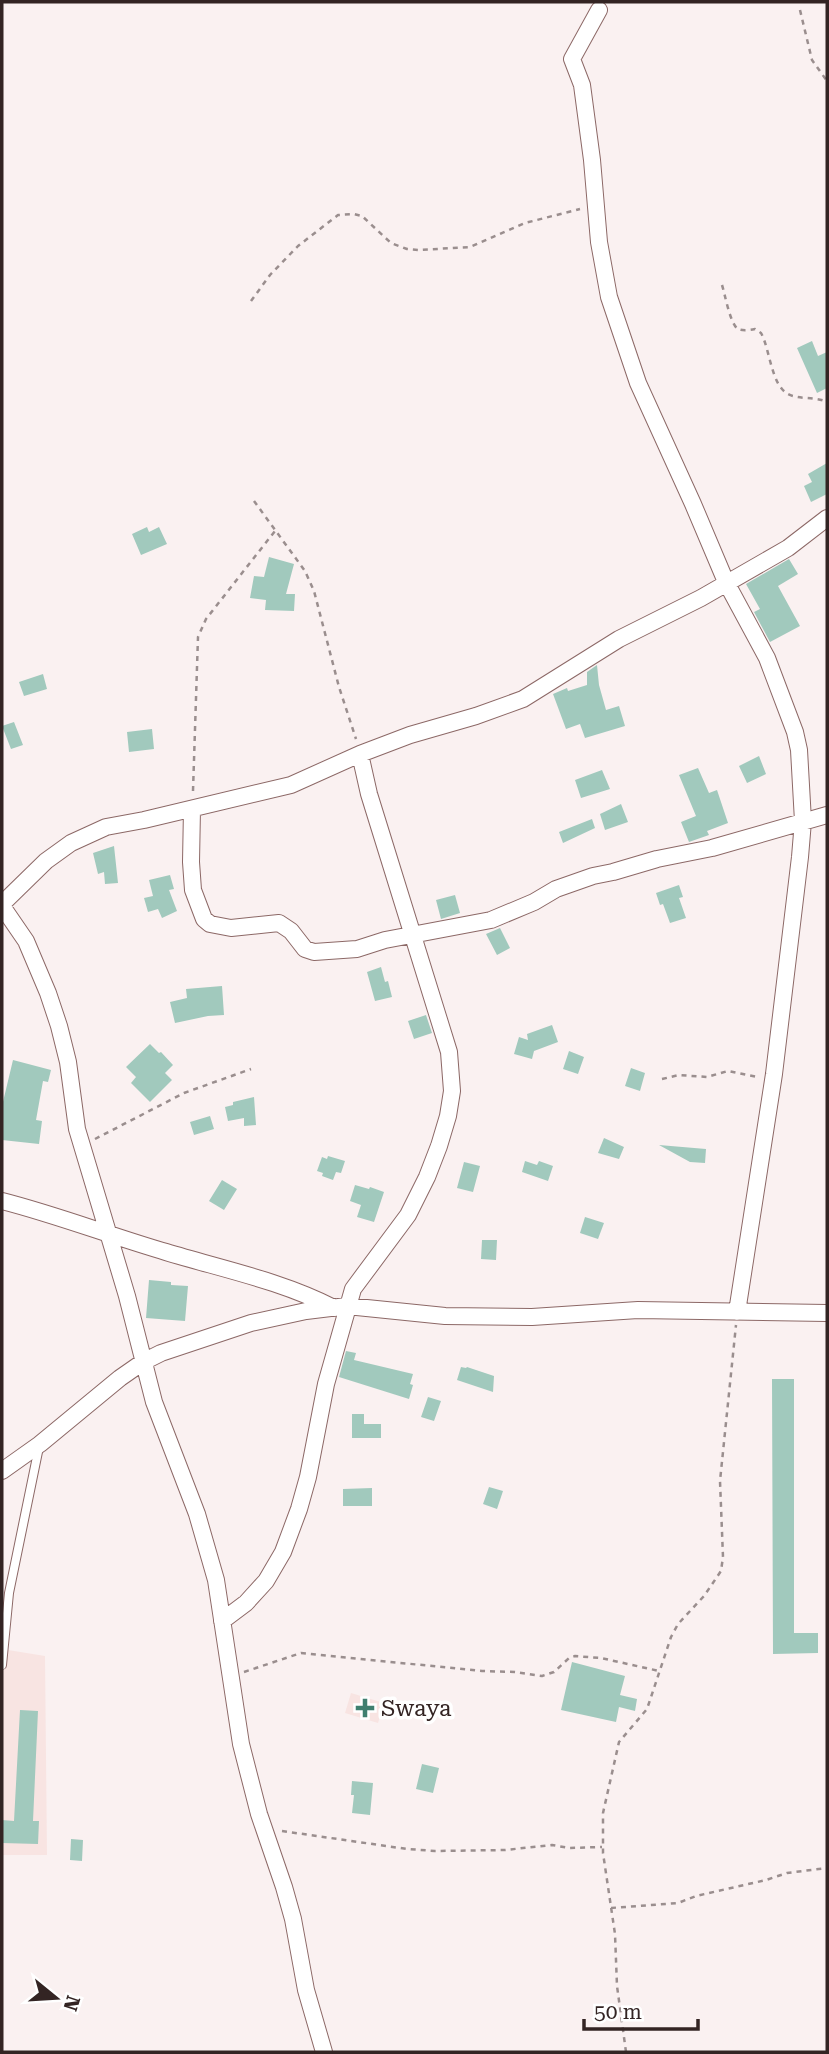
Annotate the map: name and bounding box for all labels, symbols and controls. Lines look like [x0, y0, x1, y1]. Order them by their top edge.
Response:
place label: Swaya [381, 1695, 452, 1722]
marker: Swaya [355, 1698, 375, 1718]
north arrow [21, 1963, 91, 2033]
scale bar [584, 1988, 698, 2032]
text: N [58, 1993, 85, 2014]
text: 50 m [594, 2000, 642, 2024]

